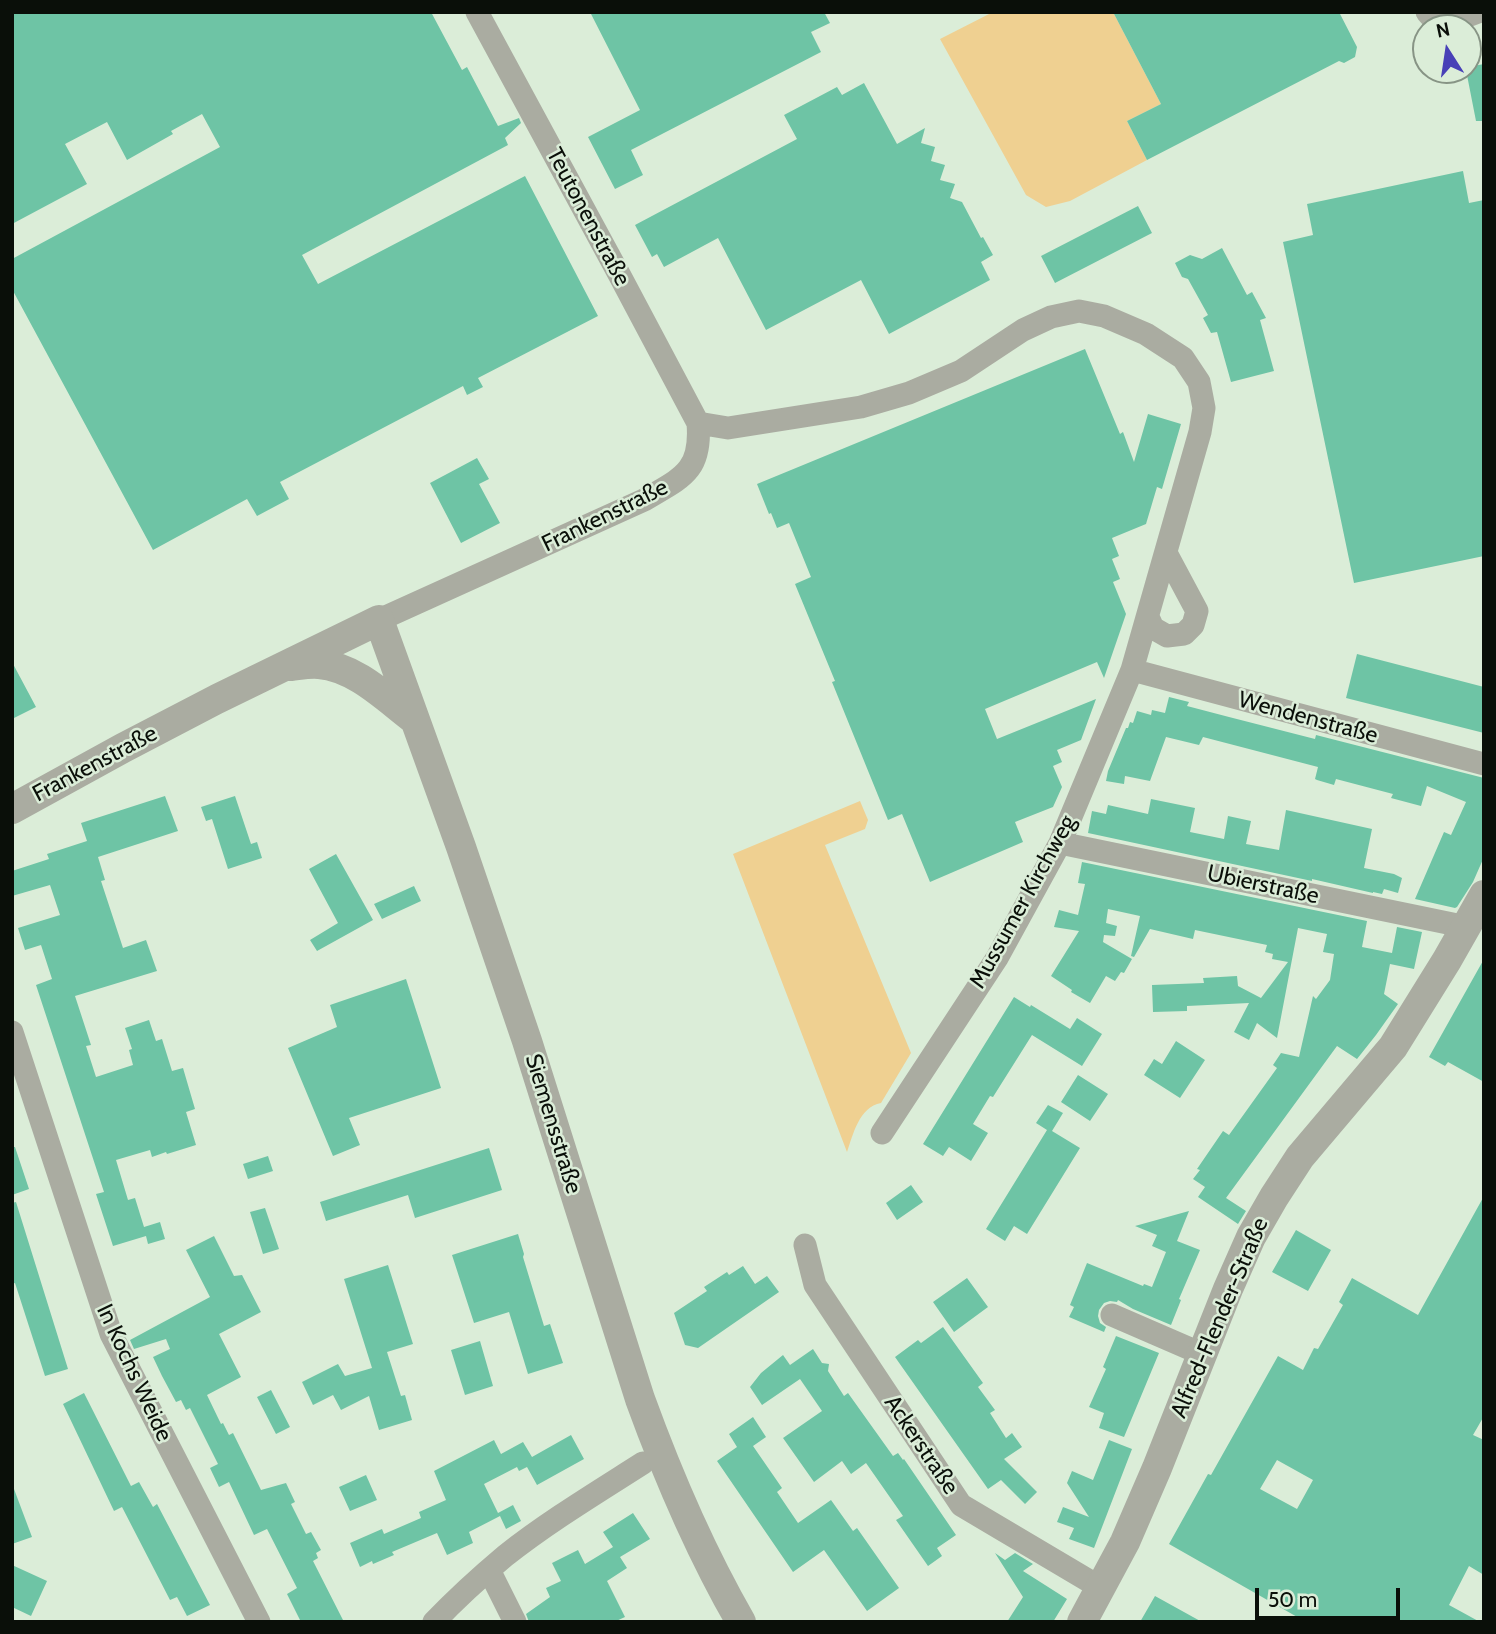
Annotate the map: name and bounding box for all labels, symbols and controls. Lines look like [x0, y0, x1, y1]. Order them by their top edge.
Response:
north arrow [1412, 14, 1482, 84]
text: N [1434, 17, 1452, 43]
street label: Teutonenstraße [540, 143, 636, 291]
street label: Frankenstraße [537, 474, 673, 558]
street label: Wendenstraße [1235, 686, 1381, 750]
street label: Frankenstraße [28, 720, 162, 808]
street label: Mussumer Kirchweg [964, 811, 1082, 993]
street label: Ubierstraße [1205, 860, 1321, 910]
street label: Siemensstraße [519, 1051, 587, 1197]
street label: Alfred-Flender-Straße [1165, 1214, 1275, 1422]
street label: In Kochs Weide [90, 1300, 178, 1446]
street label: Ackerstraße [878, 1390, 964, 1500]
scale bar [1258, 1574, 1403, 1618]
text: 50 m [1268, 1587, 1317, 1612]

